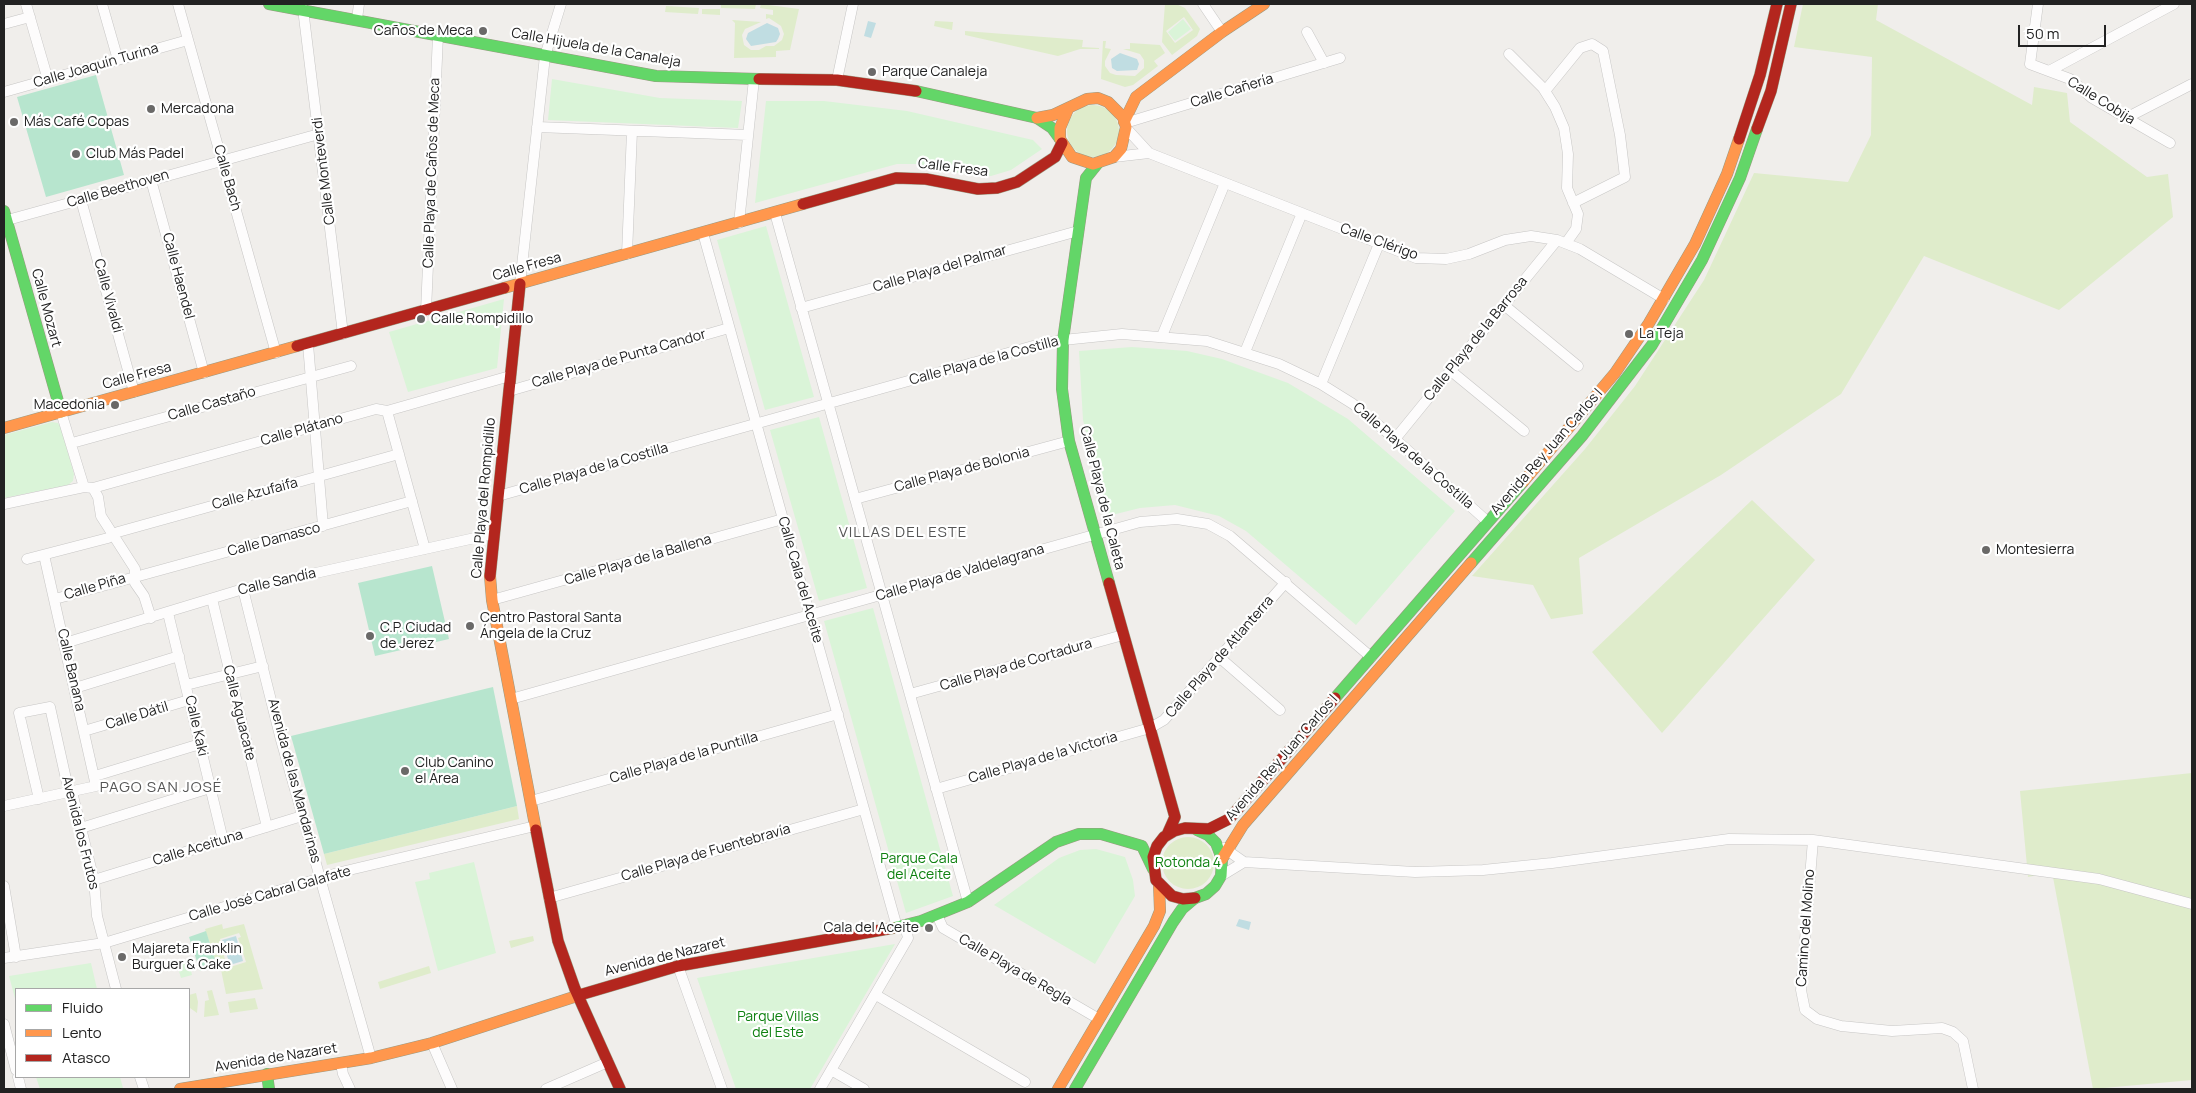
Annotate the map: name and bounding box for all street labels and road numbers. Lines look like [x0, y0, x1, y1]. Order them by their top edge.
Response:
street label: Calle Hijuela de la Canaleja [510, 25, 682, 71]
street label: Calle Joaquín Turina [32, 40, 160, 92]
street label: Calle Cañería [1189, 70, 1275, 112]
street label: Calle Cobija [2064, 74, 2138, 128]
street label: Calle Playa de Caños de Meca [420, 77, 444, 269]
street label: Calle Monteverdi [309, 116, 339, 226]
street label: Calle Bach [210, 143, 244, 213]
street label: Calle Fresa [917, 155, 989, 181]
street label: Calle Beethoven [65, 166, 171, 212]
street label: Calle Clérigo [1338, 220, 1420, 264]
street label: Calle Haendel [158, 231, 198, 321]
street label: Calle Playa del Palmar [871, 242, 1009, 296]
street label: Calle Fresa [491, 249, 563, 285]
street label: Calle Vivaldi [90, 257, 126, 335]
street label: Calle Mozart [27, 267, 65, 349]
street label: Calle Playa de la Barrosa [1421, 274, 1531, 404]
street label: Calle Playa de Punta Candor [530, 326, 708, 392]
street label: Calle Playa de la Costilla [907, 333, 1061, 389]
street label: Calle Fresa [101, 359, 173, 393]
street label: Calle Castaño [166, 383, 258, 425]
street label: Avenida Rey Juan Carlos I [1487, 385, 1607, 519]
street label: Calle Playa de la Costilla [1349, 399, 1477, 513]
street label: Calle Plátano [259, 410, 345, 450]
street label: Calle Playa del Rompidillo [469, 417, 499, 579]
street label: Calle Playa de la Caleta [1076, 424, 1128, 572]
street label: Calle Playa de la Costilla [518, 440, 670, 498]
street label: Calle Playa de Bolonia [893, 444, 1031, 496]
street label: Calle Azufaifa [210, 474, 300, 514]
street label: Calle Cala del Aceite [774, 515, 826, 645]
street label: Calle Damasco [226, 520, 322, 560]
street label: Calle Playa de la Ballena [563, 531, 713, 589]
street label: Calle Playa de Valdelagrana [874, 541, 1046, 605]
street label: Calle Sandía [236, 565, 318, 599]
street label: Calle Piña [62, 570, 128, 604]
street label: Calle Playa de Atlanterra [1162, 593, 1278, 721]
street label: Calle Banana [53, 627, 89, 713]
street label: Calle Playa de Cortadura [938, 635, 1094, 695]
street label: Calle Aguacate [219, 664, 259, 762]
street label: Avenida Rey Juan Carlos I [1222, 691, 1342, 825]
street label: Calle Kaki [181, 694, 211, 758]
street label: Avenida de las Mandarinas [264, 697, 324, 865]
street label: Calle Dátil [104, 699, 170, 733]
street label: Calle Playa de la Puntilla [608, 729, 760, 787]
street label: Calle Playa de la Victoria [967, 729, 1119, 787]
street label: Avenida los Frutos [58, 774, 102, 892]
street label: Calle Playa de Fuentebravía [619, 821, 793, 885]
street label: Calle Aceituna [151, 826, 245, 870]
street label: Calle José Cabral Galafate [187, 863, 353, 925]
street label: Camino del Molino [1794, 869, 1818, 987]
street label: Calle Playa de Regla [956, 931, 1074, 1009]
street label: Avenida de Nazaret [603, 934, 727, 980]
street label: Avenida de Nazaret [214, 1040, 338, 1076]

